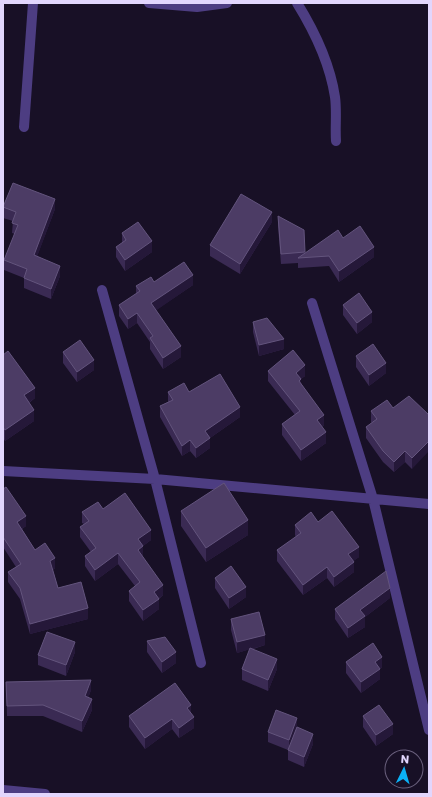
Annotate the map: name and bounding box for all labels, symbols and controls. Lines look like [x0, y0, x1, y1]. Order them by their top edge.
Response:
north arrow [384, 749, 424, 789]
text: N [400, 751, 410, 767]

